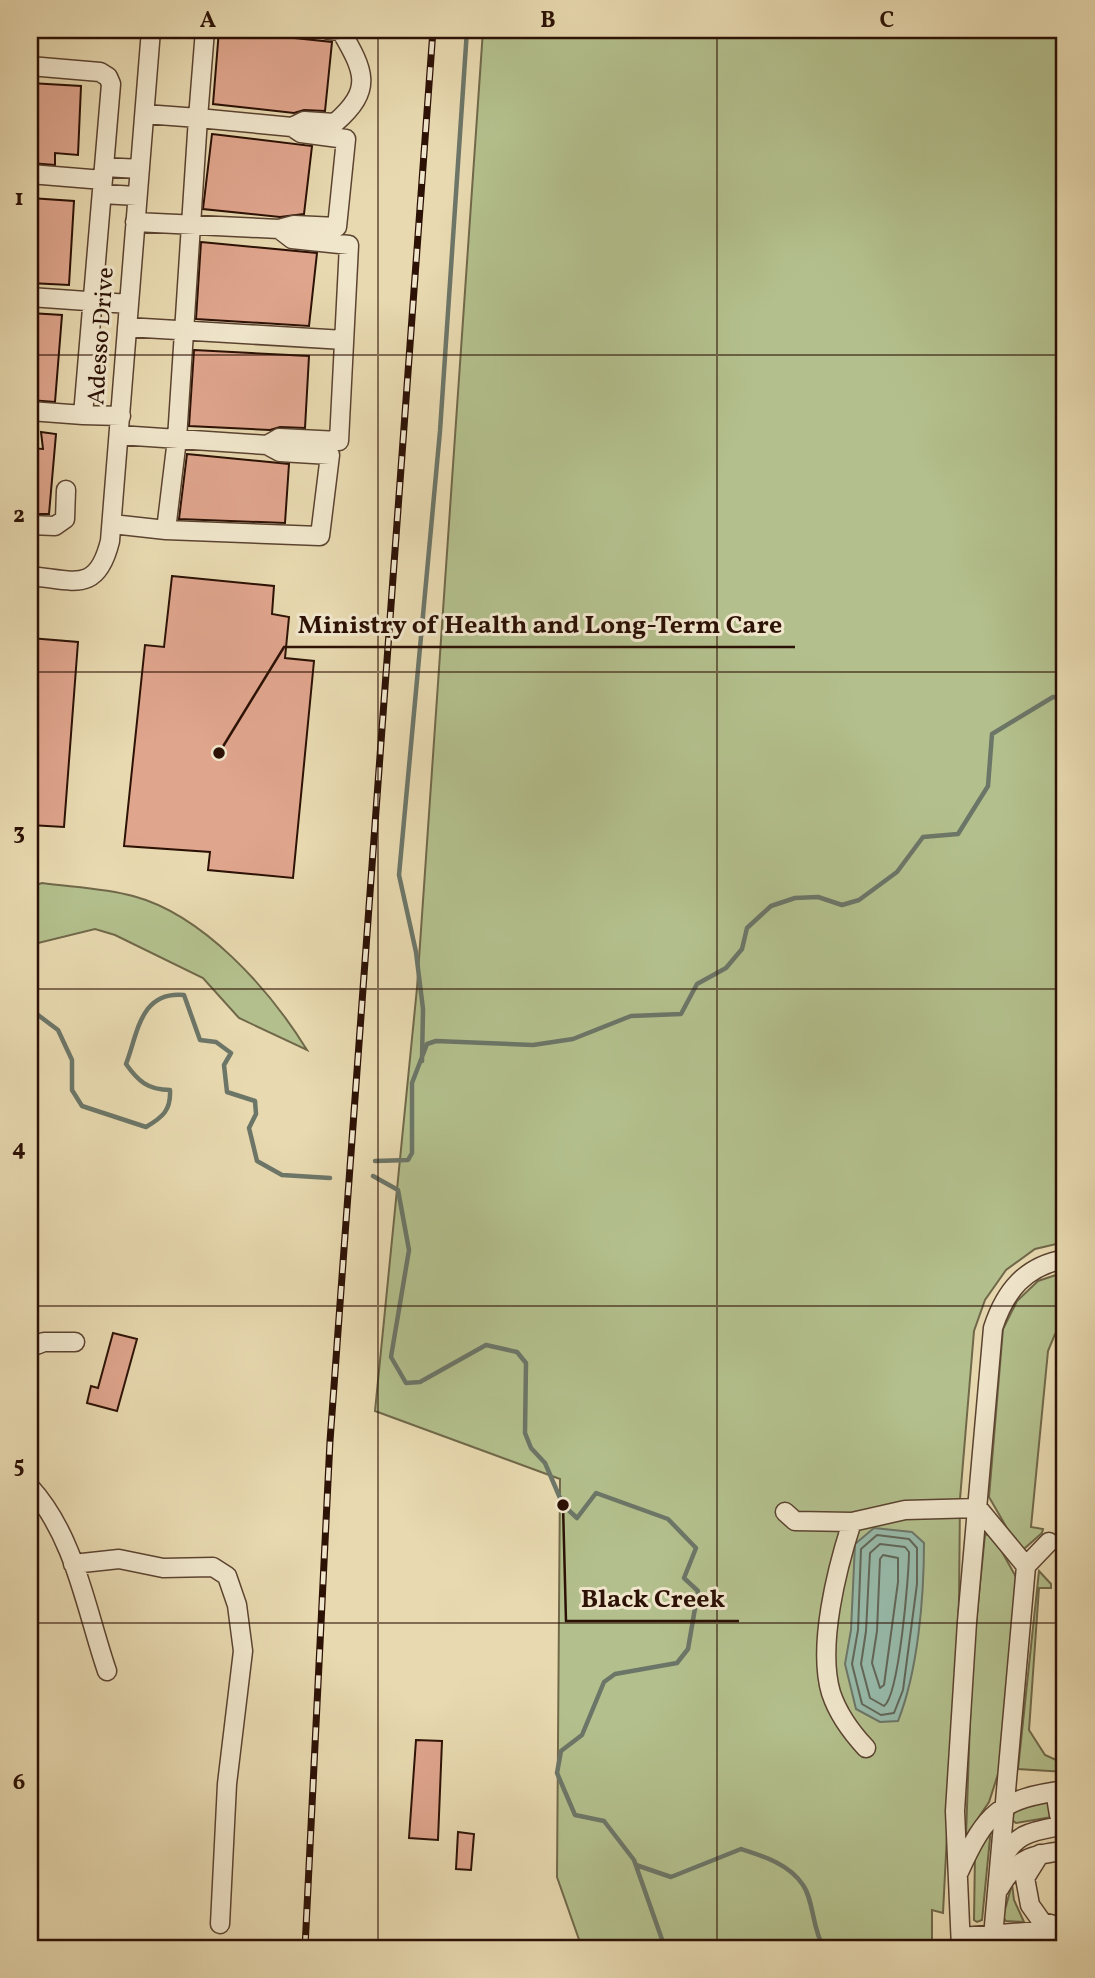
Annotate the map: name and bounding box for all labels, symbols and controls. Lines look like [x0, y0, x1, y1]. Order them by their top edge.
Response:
text: A [200, 5, 216, 37]
text: B [540, 5, 556, 37]
text: C [880, 5, 894, 37]
text: 1 [14, 183, 24, 215]
street label: Adesso Drive [80, 266, 124, 406]
text: 2 [13, 500, 25, 532]
callout: Ministry of Health and Long-Term Care [284, 600, 795, 647]
text: Ministry of Health and Long-Term Care [298, 608, 782, 644]
text: 3 [13, 817, 25, 849]
text: 4 [12, 1133, 26, 1165]
text: 5 [13, 1450, 25, 1482]
callout: Black Creek [566, 1574, 739, 1621]
text: Black Creek [581, 1582, 726, 1618]
text: 6 [13, 1767, 25, 1799]

